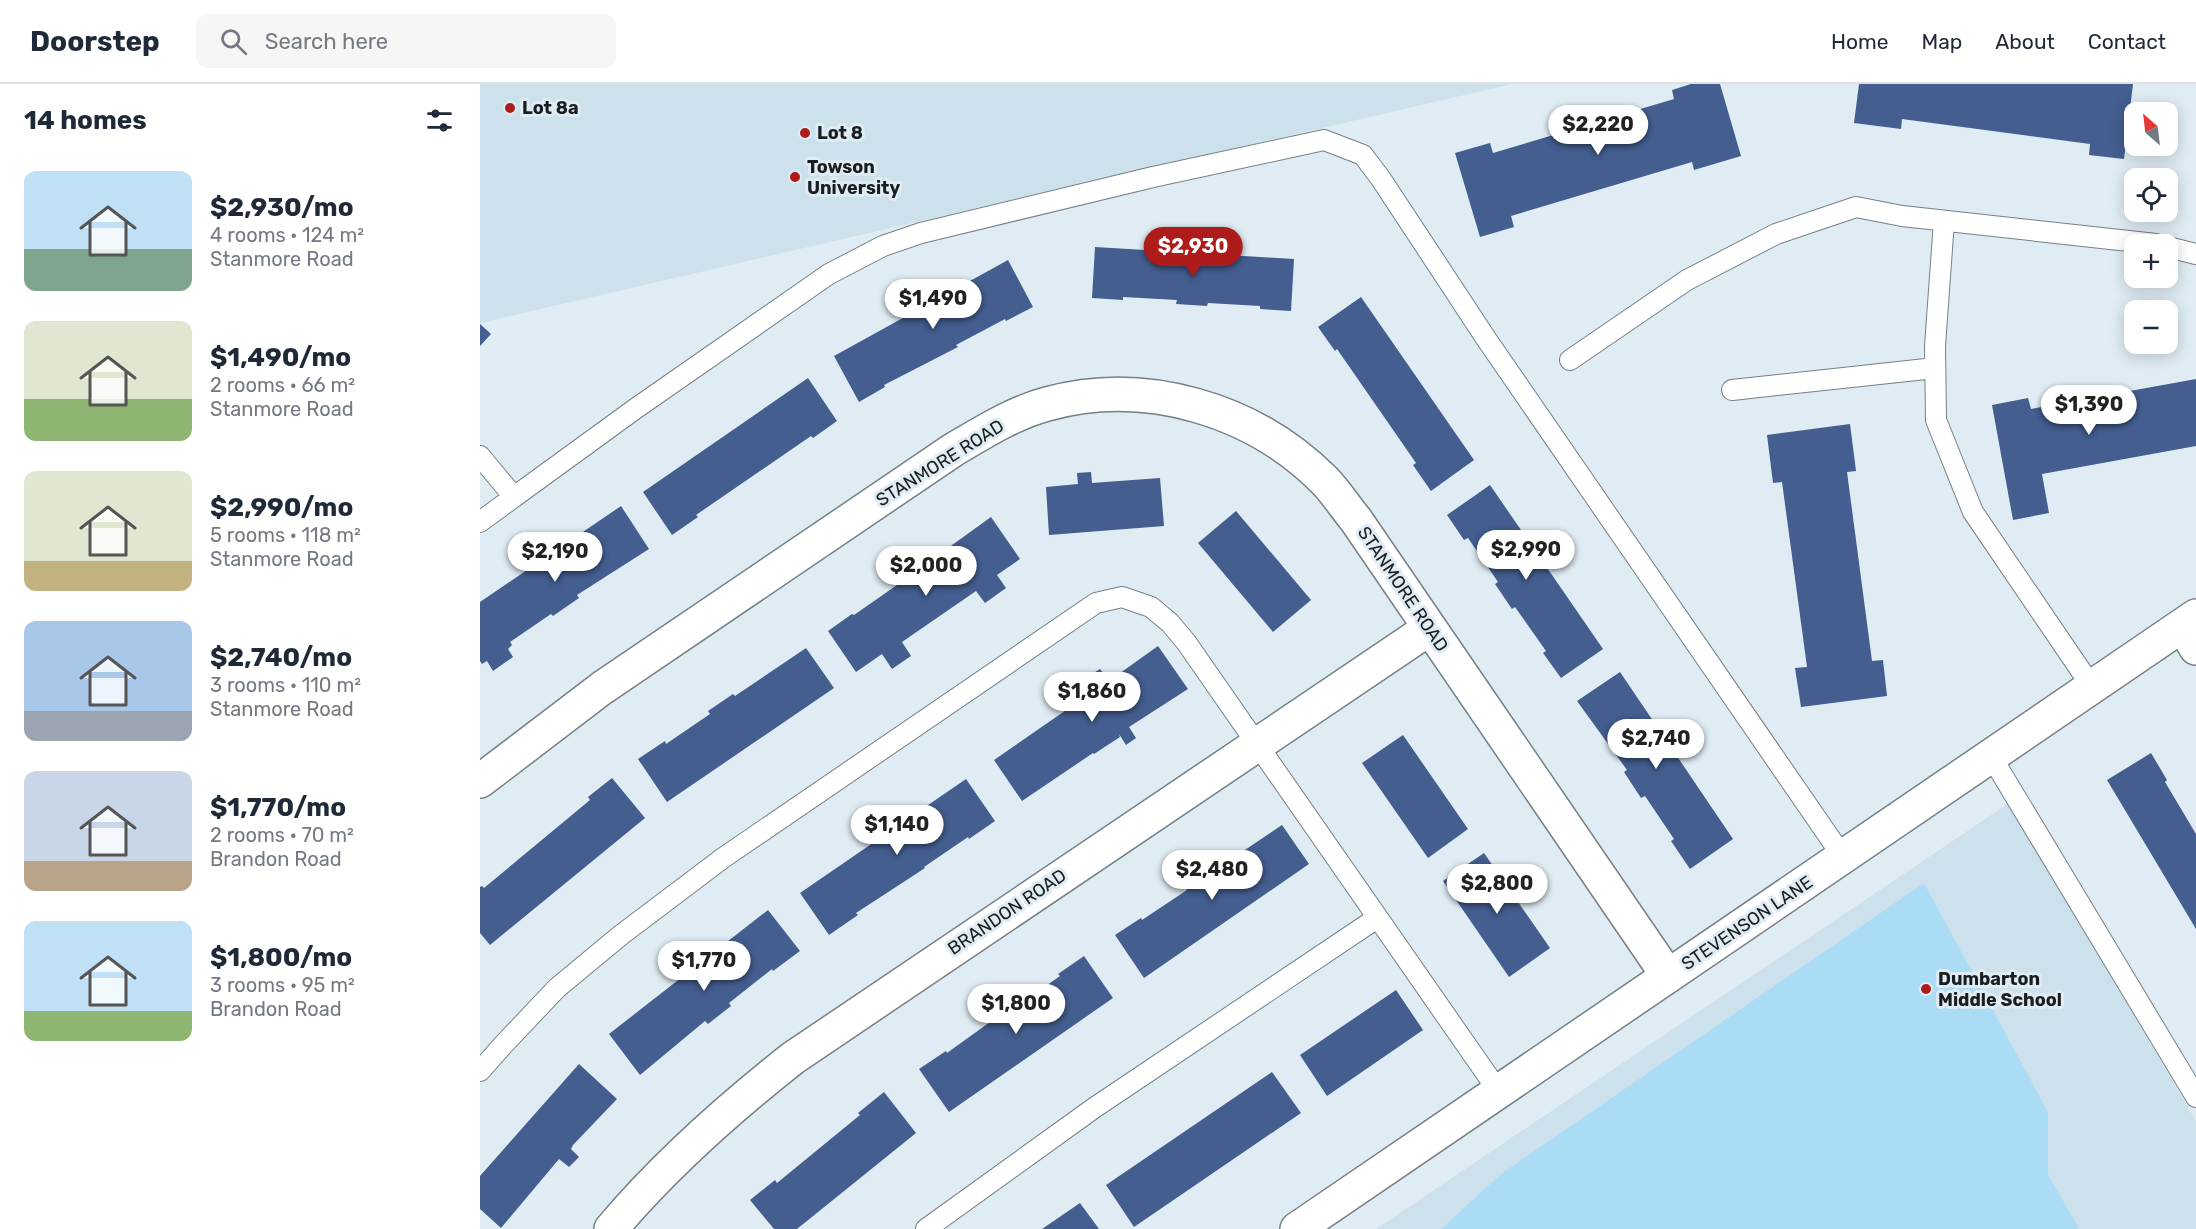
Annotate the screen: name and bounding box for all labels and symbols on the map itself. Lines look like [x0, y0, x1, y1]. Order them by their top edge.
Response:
place label: Lot 8a [522, 97, 579, 119]
marker: Lot 8a [503, 101, 517, 115]
north arrow [2124, 102, 2178, 156]
pin: $2,220 [1549, 105, 1647, 156]
place label: Lot 8 [817, 122, 863, 144]
marker: Lot 8 [798, 126, 812, 140]
place label: Towson University [807, 156, 900, 199]
marker: Towson University [788, 170, 802, 184]
pin: $2,930 [1144, 227, 1242, 278]
pin: $1,490 [884, 279, 982, 330]
pin: $1,390 [2040, 385, 2138, 436]
street label: STANMORE ROAD [872, 415, 1008, 511]
street label: STANMORE ROAD [1353, 522, 1453, 656]
pin: $2,990 [1477, 530, 1575, 581]
pin: $2,190 [506, 532, 604, 583]
pin: $2,000 [877, 546, 975, 597]
pin: $1,860 [1043, 672, 1141, 723]
pin: $2,740 [1607, 719, 1705, 770]
pin: $1,140 [848, 805, 946, 856]
pin: $2,480 [1163, 850, 1261, 901]
street label: BRANDON ROAD [944, 864, 1070, 960]
pin: $2,800 [1448, 864, 1546, 915]
street label: STEVENSON LANE [1677, 871, 1817, 975]
pin: $1,770 [655, 941, 753, 992]
place label: Dumbarton Middle School [1938, 968, 2062, 1011]
marker: Dumbarton Middle School [1919, 982, 1933, 996]
pin: $1,800 [967, 984, 1065, 1035]

